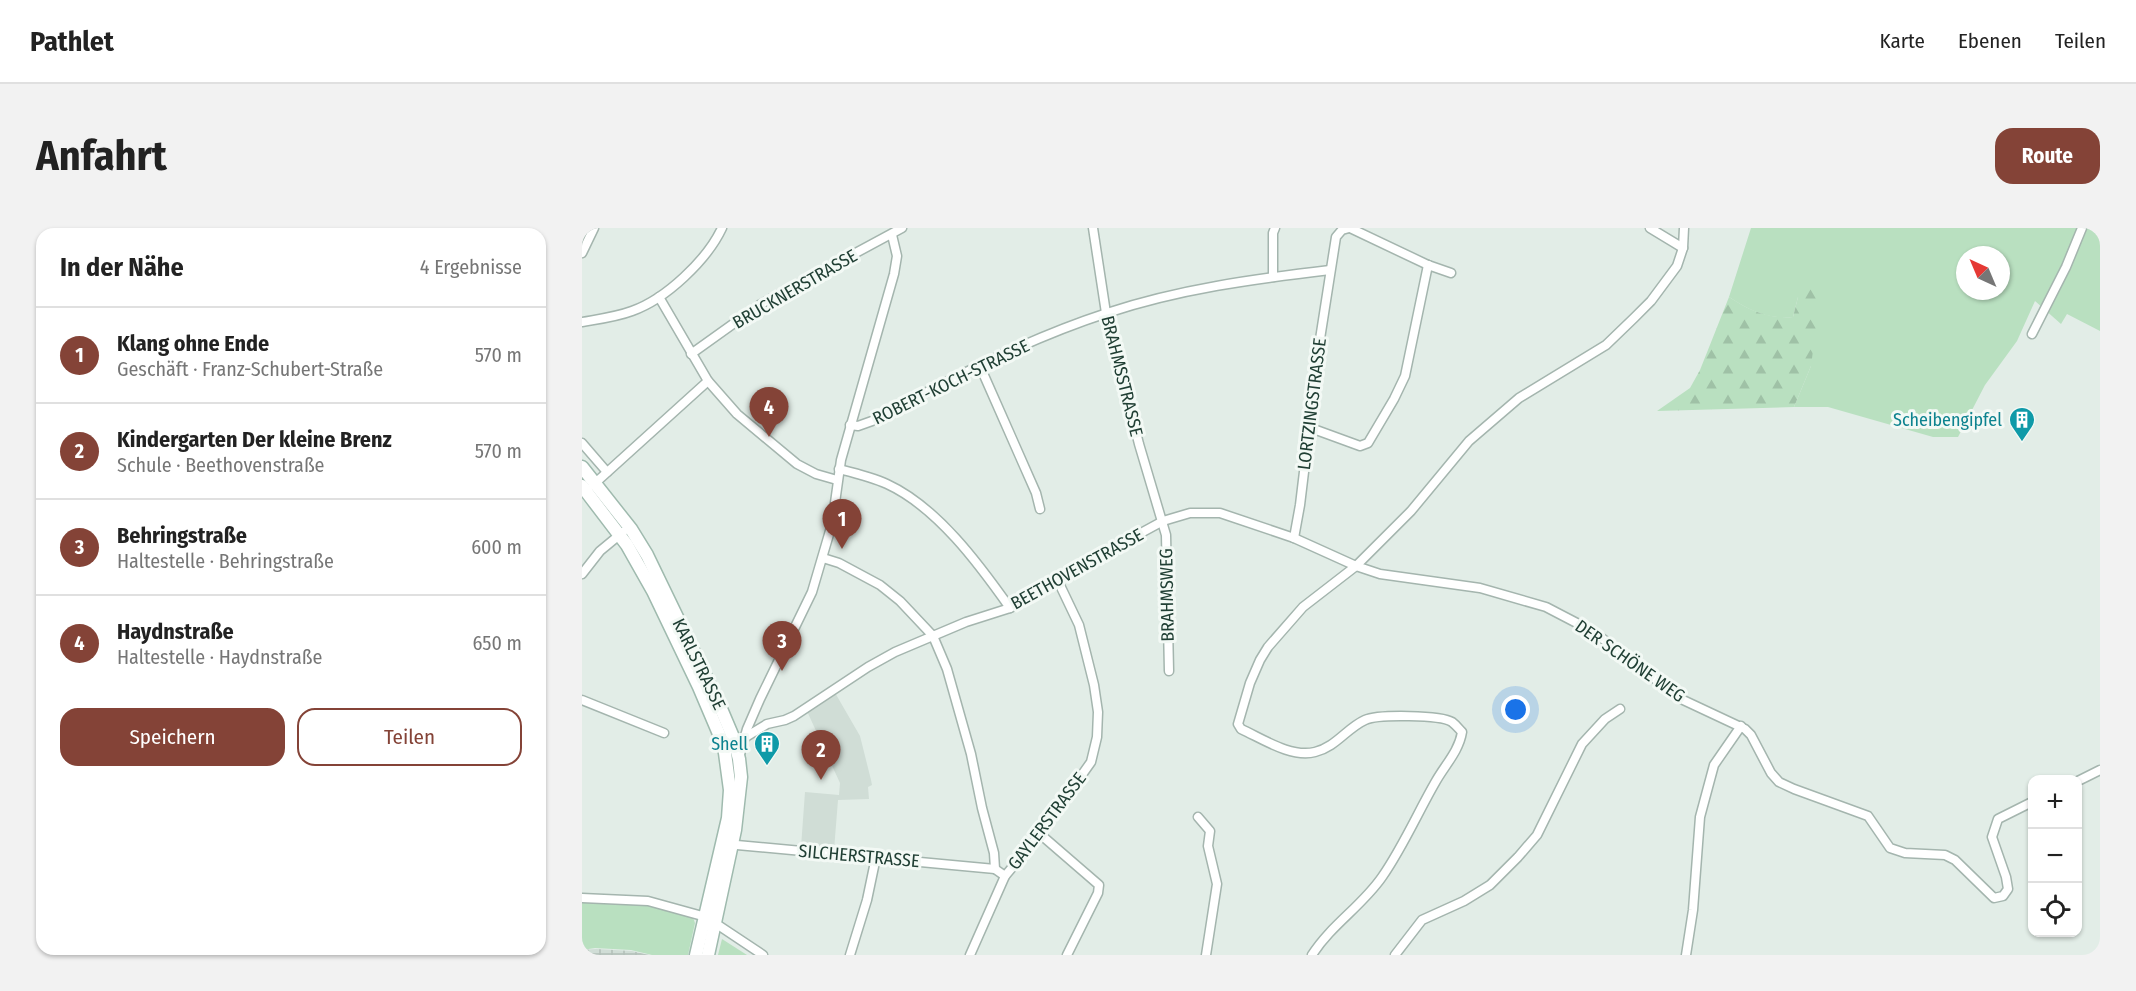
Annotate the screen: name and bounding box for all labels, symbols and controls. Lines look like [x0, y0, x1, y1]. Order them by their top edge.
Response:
text: Pathlet [30, 25, 114, 58]
text: Karte [1879, 28, 1925, 54]
text: Ebenen [1958, 28, 2022, 54]
text: Teilen [2055, 28, 2106, 54]
button: Route [1995, 128, 2100, 184]
text: Anfahrt [36, 131, 167, 181]
street label: BRUCKNERSTRASSE [729, 244, 861, 334]
north arrow [1956, 246, 2010, 300]
text: In der Nähe [60, 252, 184, 283]
text: 4 Ergebnisse [420, 255, 522, 279]
street label: BRAHMSSTRASSE [1096, 313, 1148, 439]
text: Klang ohne Ende [117, 330, 269, 357]
street label: ROBERT-KOCH-STRASSE [869, 335, 1033, 429]
street label: LORTZINGSTRASSE [1293, 337, 1331, 471]
text: 1 [75, 343, 84, 367]
text: 570 m [475, 343, 522, 367]
text: Geschäft · Franz-Schubert-Straße [117, 357, 383, 381]
pin: 4 [750, 388, 789, 437]
building icon: Scheibengipfel [2007, 405, 2037, 443]
place label: Scheibengipfel [1893, 409, 2002, 431]
text: Kindergarten Der kleine Brenz [117, 426, 392, 453]
text: 2 [75, 439, 84, 463]
text: 570 m [475, 439, 522, 463]
text: Schule · Beethovenstraße [117, 453, 324, 477]
pin: 1 [822, 500, 862, 549]
text: Behringstraße [117, 522, 247, 549]
street label: BEETHOVENSTRASSE [1007, 524, 1147, 614]
text: 3 [75, 535, 84, 559]
text: 600 m [471, 535, 522, 559]
street label: BRAHMSWEG [1155, 548, 1179, 642]
text: Haltestelle · Behringstraße [117, 549, 334, 573]
street label: KARLSTRASSE [667, 615, 731, 713]
street label: DER SCHÖNE WEG [1571, 615, 1689, 707]
text: Haydnstraße [117, 618, 234, 645]
pin: 3 [762, 622, 802, 671]
text: 4 [74, 631, 85, 655]
text: 650 m [473, 631, 522, 655]
text: Haltestelle · Haydnstraße [117, 645, 322, 669]
your location [1501, 695, 1530, 724]
button: Speichern [60, 708, 285, 766]
button: Teilen [297, 708, 522, 766]
building icon: Shell [752, 729, 782, 767]
pin: 2 [802, 730, 840, 780]
place label: Shell [711, 733, 748, 755]
street label: GAYLERSTRASSE [1003, 768, 1091, 874]
map controls [2028, 775, 2082, 937]
button: + [2028, 775, 2082, 829]
button: − [2028, 829, 2082, 883]
street label: SILCHERSTRASSE [798, 840, 920, 872]
button: locate [2028, 883, 2082, 937]

